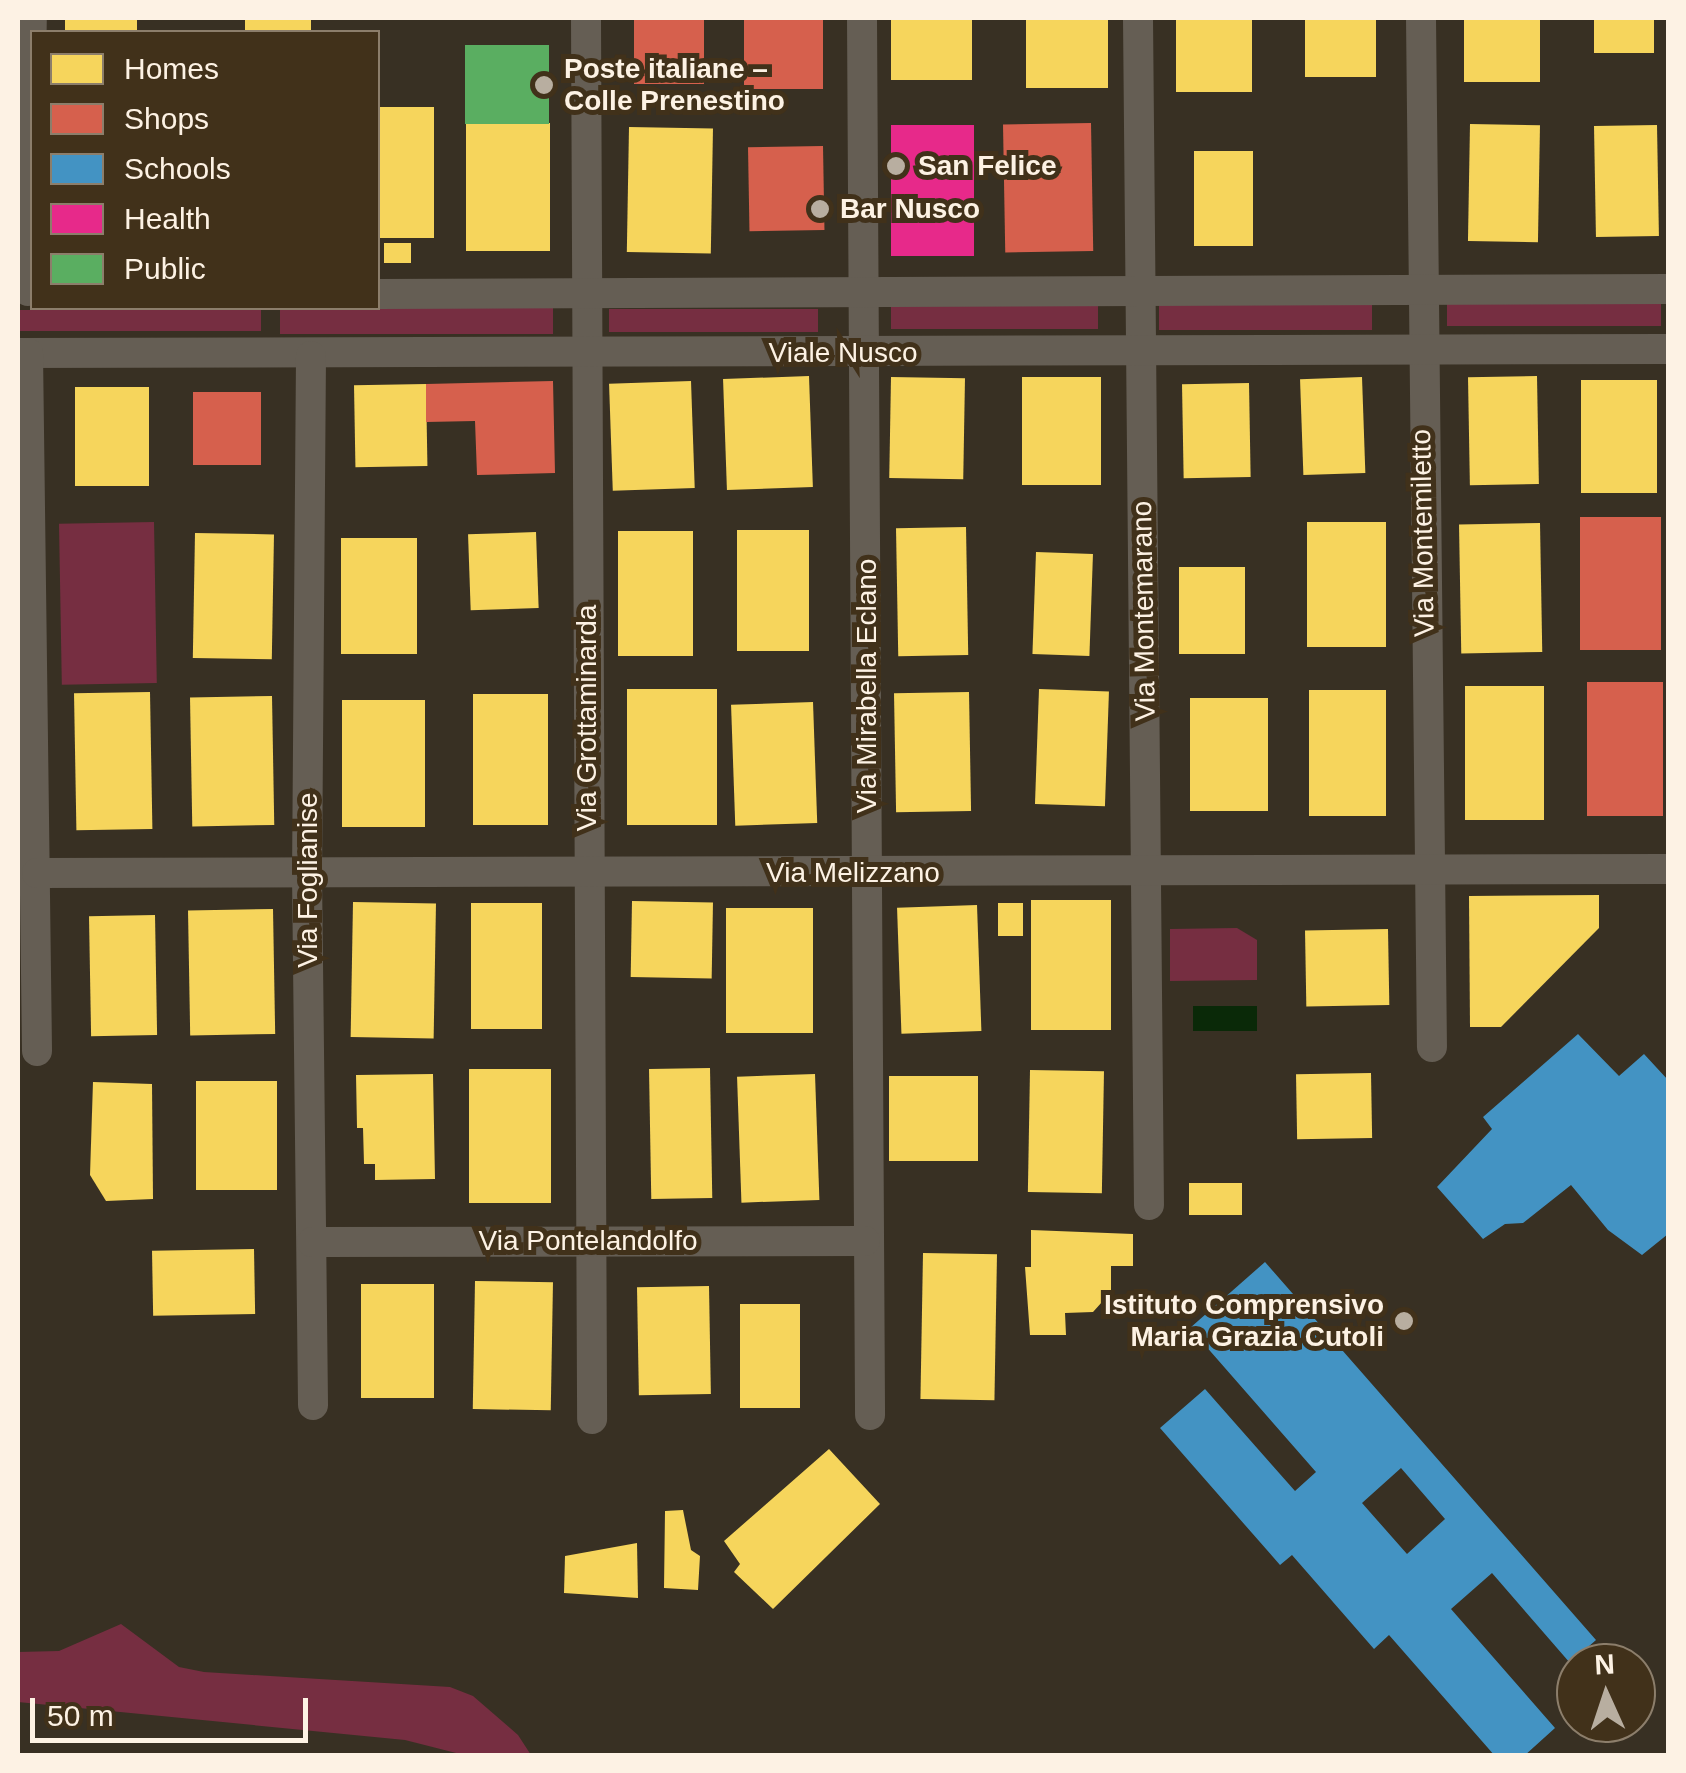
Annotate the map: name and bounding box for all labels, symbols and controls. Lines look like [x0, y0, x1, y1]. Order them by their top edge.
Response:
legend [30, 30, 380, 310]
text: Homes [124, 52, 219, 85]
place label: Poste italiane – Colle Prenestino [564, 52, 785, 118]
marker: Poste italiane – Colle Prenestino [533, 74, 555, 96]
text: Shops [124, 102, 209, 135]
place label: San Felice [918, 149, 1057, 183]
text: Schools [124, 152, 231, 185]
marker: San Felice [883, 153, 909, 179]
place label: Bar Nusco [840, 192, 980, 226]
marker: Bar Nusco [809, 198, 831, 220]
text: Health [124, 202, 211, 235]
text: Public [124, 252, 206, 285]
street label: Viale Nusco [769, 336, 917, 370]
street label: Via Montemiletto [1404, 429, 1442, 637]
street label: Via Montemarano [1125, 500, 1163, 722]
street label: Via Mirabella Eclano [850, 559, 884, 813]
street label: Via Grottaminarda [570, 605, 604, 831]
street label: Via Foglianise [291, 792, 325, 968]
street label: Via Melizzano [766, 856, 940, 890]
street label: Via Pontelandolfo [479, 1224, 697, 1258]
place label: Istituto Comprensivo Maria Grazia Cutoli [1104, 1288, 1384, 1354]
marker: Istituto Comprensivo Maria Grazia Cutoli [1393, 1310, 1415, 1332]
north arrow [1556, 1643, 1656, 1743]
text: N [1594, 1649, 1615, 1681]
scale bar [35, 1678, 312, 1740]
text: 50 m [47, 1699, 114, 1732]

